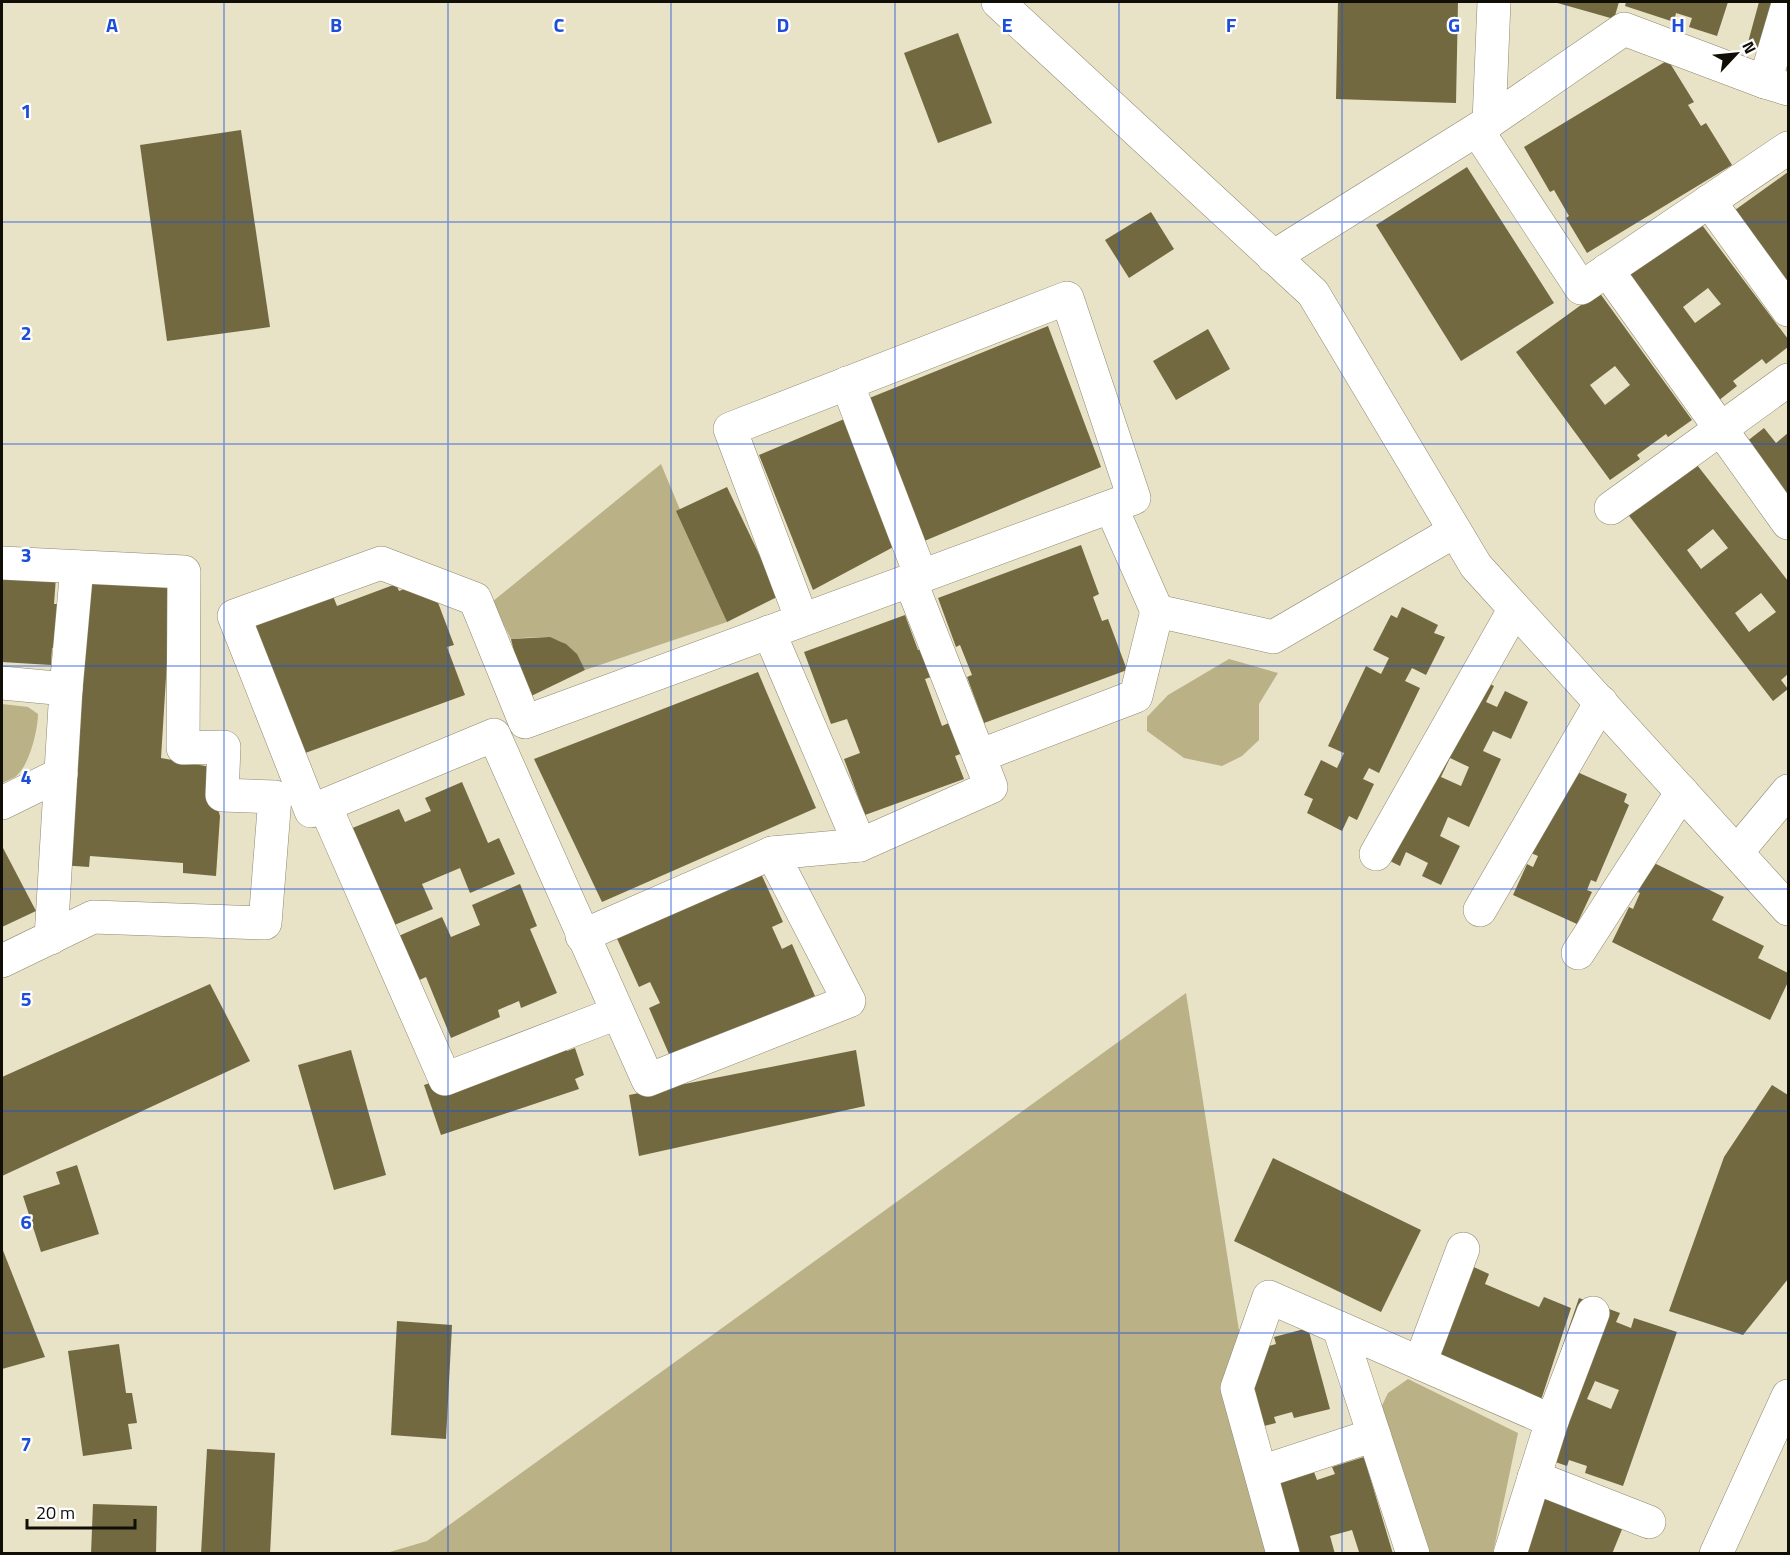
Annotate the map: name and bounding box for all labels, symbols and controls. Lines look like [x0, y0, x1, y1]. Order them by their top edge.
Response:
text: A [106, 9, 118, 40]
text: B [330, 9, 342, 40]
text: C [554, 9, 565, 40]
text: D [777, 9, 789, 40]
text: E [1001, 9, 1013, 40]
text: F [1226, 9, 1237, 40]
text: G [1448, 9, 1460, 40]
text: H [1671, 9, 1685, 40]
north arrow [1706, 24, 1766, 84]
text: N [1736, 37, 1763, 58]
text: 1 [20, 95, 32, 126]
text: 2 [20, 317, 32, 348]
text: 3 [20, 539, 32, 570]
text: 4 [20, 761, 32, 792]
text: 5 [20, 983, 32, 1014]
text: 6 [20, 1206, 32, 1237]
text: 7 [20, 1428, 32, 1459]
scale bar [27, 1492, 135, 1530]
text: 20 m [36, 1499, 75, 1526]

